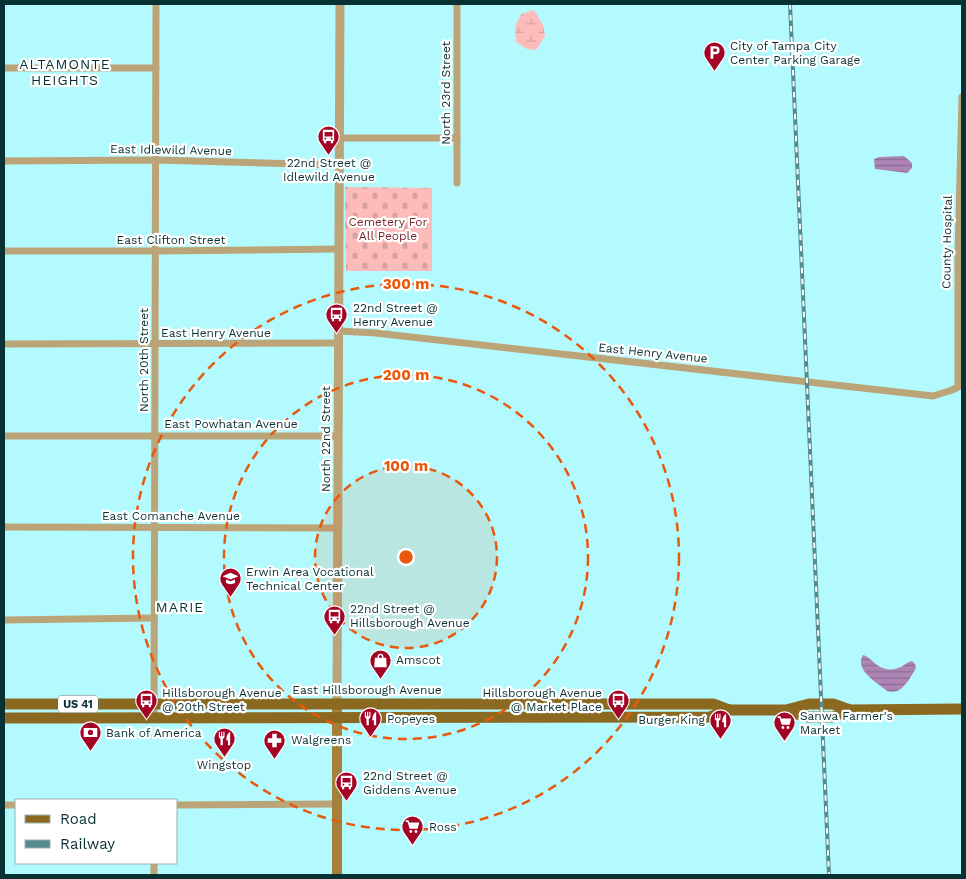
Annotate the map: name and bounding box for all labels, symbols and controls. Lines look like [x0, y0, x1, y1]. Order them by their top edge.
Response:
place label: City of Tampa City Center Parking Garage [730, 39, 860, 67]
street label: North 23rd Street [439, 41, 453, 145]
parking icon: City of Tampa City Center Parking Garage [702, 41, 726, 72]
district label: ALTAMONTE HEIGHTS [19, 56, 111, 88]
bus stop icon: 22nd Street @ Idlewild Avenue [317, 124, 341, 155]
street label: East Idlewild Avenue [110, 142, 232, 158]
place label: 22nd Street @ Idlewild Avenue [283, 156, 375, 184]
street label: County Hospital [939, 195, 955, 289]
park label: Cemetery For All People [349, 215, 428, 243]
street label: East Clifton Street [117, 233, 225, 247]
text: 300 m [383, 275, 429, 293]
place label: 22nd Street @ Henry Avenue [353, 301, 438, 329]
bus stop icon: 22nd Street @ Henry Avenue [325, 303, 349, 334]
street label: North 20th Street [137, 308, 151, 412]
street label: East Henry Avenue [161, 326, 271, 340]
street label: East Henry Avenue [598, 340, 708, 366]
text: 200 m [383, 366, 429, 384]
street label: North 22nd Street [319, 386, 333, 492]
street label: East Powhatan Avenue [164, 417, 298, 431]
text: 100 m [384, 457, 428, 475]
street label: East Comanche Avenue [102, 509, 240, 523]
centre of rings [397, 548, 415, 566]
place label: Erwin Area Vocational Technical Center [246, 565, 374, 593]
school or university icon: Erwin Area Vocational Technical Center [218, 567, 242, 598]
district label: MARIE [156, 599, 204, 615]
place label: 22nd Street @ Hillsborough Avenue [350, 602, 470, 630]
bus stop icon: 22nd Street @ Hillsborough Avenue [322, 604, 346, 635]
shop icon: Amscot [368, 648, 392, 679]
place label: Amscot [396, 653, 441, 667]
street label: East Hillsborough Avenue [292, 683, 442, 697]
place label: Hillsborough Avenue @ 20th Street [162, 686, 282, 714]
place label: Hillsborough Avenue @ Market Place [482, 686, 602, 714]
bus stop icon: Hillsborough Avenue @ 20th Street [134, 688, 158, 719]
bus stop icon: Hillsborough Avenue @ Market Place [606, 688, 630, 719]
road number: US 41 [58, 696, 98, 712]
restaurant icon: Popeyes [359, 707, 383, 738]
restaurant icon: Burger King [709, 708, 733, 739]
place label: Sanwa Farmer's Market [800, 709, 893, 737]
supermarket icon: Sanwa Farmer's Market [772, 711, 796, 742]
place label: Popeyes [387, 712, 435, 726]
place label: Burger King [638, 713, 706, 727]
bank icon: Bank of America [78, 721, 102, 752]
place label: Bank of America [106, 726, 202, 740]
restaurant icon: Wingstop [212, 726, 236, 757]
pharmacy icon: Walgreens [263, 728, 287, 759]
place label: Walgreens [291, 733, 351, 747]
place label: Wingstop [197, 758, 251, 772]
place label: 22nd Street @ Giddens Avenue [363, 769, 457, 797]
bus stop icon: 22nd Street @ Giddens Avenue [335, 771, 359, 802]
legend [15, 799, 178, 864]
text: Road [60, 810, 97, 828]
supermarket icon: Ross [401, 815, 425, 846]
place label: Ross [429, 820, 457, 834]
text: Railway [60, 835, 115, 853]

